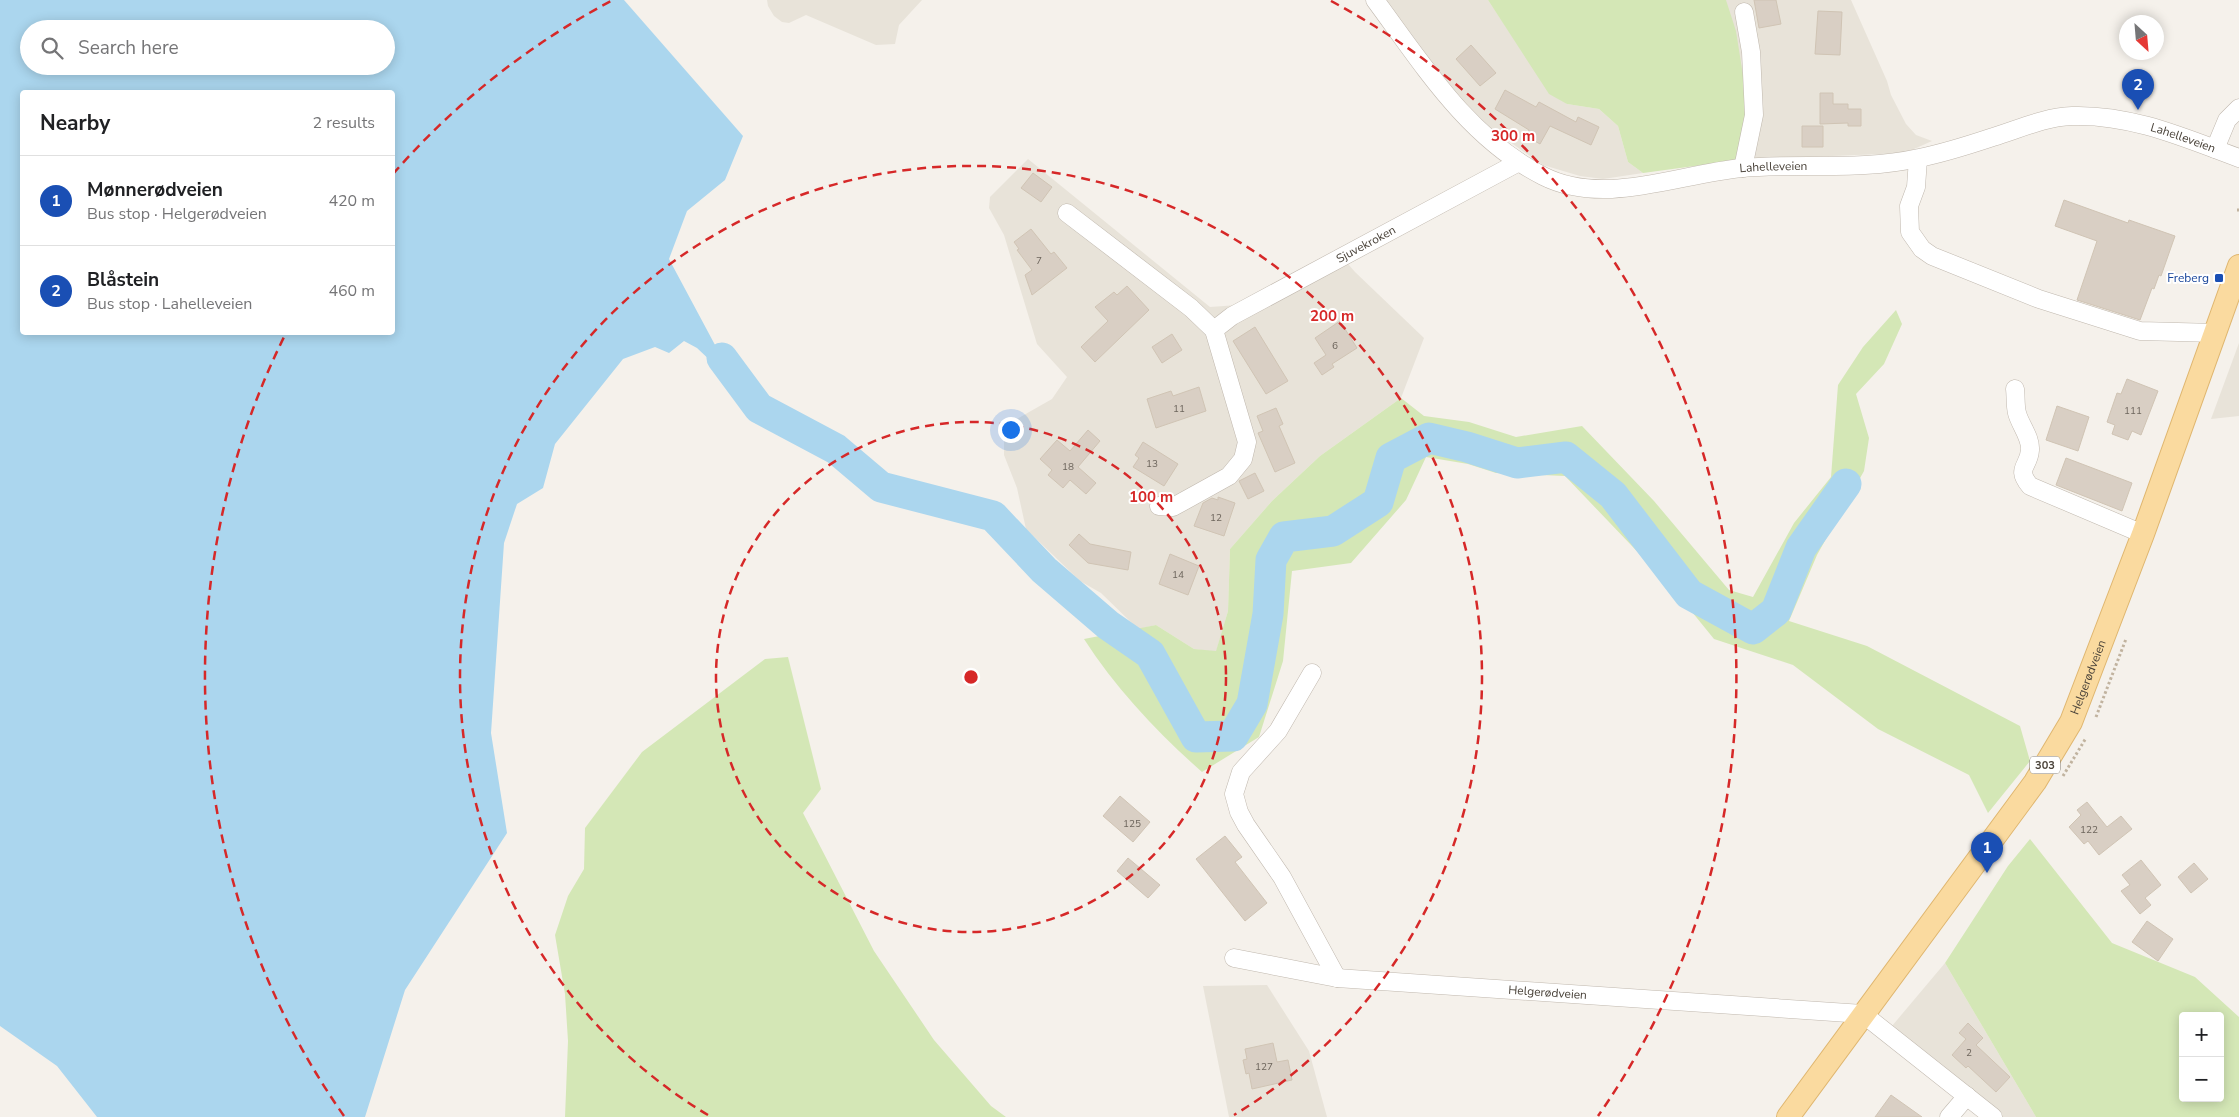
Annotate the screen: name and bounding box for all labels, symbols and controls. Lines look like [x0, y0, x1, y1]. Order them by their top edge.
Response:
north arrow [2119, 15, 2164, 60]
search box [20, 20, 395, 75]
icon: search [38, 34, 66, 62]
text: Search here [78, 35, 179, 61]
pin: 2 [2122, 69, 2154, 110]
text: Nearby [40, 109, 110, 137]
text: 2 results [313, 112, 375, 134]
street label: Lahelleveien [2149, 119, 2218, 156]
text: 300 m [1491, 126, 1535, 146]
street label: Lahelleveien [1739, 158, 1807, 176]
text: Mønnerødveien [87, 177, 223, 203]
text: 1 [51, 190, 61, 212]
text: 420 m [328, 190, 375, 212]
text: Bus stop · Helgerødveien [87, 203, 267, 225]
street label: Sjuvekroken [1333, 222, 1398, 267]
house number: 7 [1036, 254, 1042, 268]
text: Blåstein [87, 267, 159, 293]
place label: Freberg [2167, 270, 2209, 286]
marker: Freberg [2213, 272, 2225, 284]
text: 2 [51, 280, 61, 302]
text: 460 m [328, 280, 375, 302]
text: Bus stop · Lahelleveien [87, 293, 252, 315]
text: 200 m [1310, 306, 1354, 326]
house number: 6 [1332, 339, 1338, 353]
house number: 11 [1173, 402, 1185, 416]
house number: 111 [2124, 404, 2142, 418]
your location [998, 417, 1024, 443]
house number: 13 [1146, 457, 1158, 471]
house number: 18 [1062, 460, 1074, 474]
text: 100 m [1129, 487, 1173, 507]
house number: 12 [1210, 511, 1222, 525]
house number: 14 [1172, 568, 1184, 582]
street label: Helgerødveien [2067, 638, 2110, 717]
centre of rings [962, 668, 980, 686]
road number: 303 [2030, 756, 2060, 774]
house number: 125 [1123, 817, 1141, 831]
house number: 122 [2080, 823, 2098, 837]
pin: 1 [1971, 832, 2003, 873]
street label: Helgerødveien [1508, 982, 1587, 1003]
map controls [2179, 1012, 2224, 1102]
button: + [2179, 1012, 2224, 1057]
house number: 2 [1966, 1046, 1972, 1060]
button: − [2179, 1057, 2224, 1102]
house number: 127 [1255, 1060, 1273, 1074]

